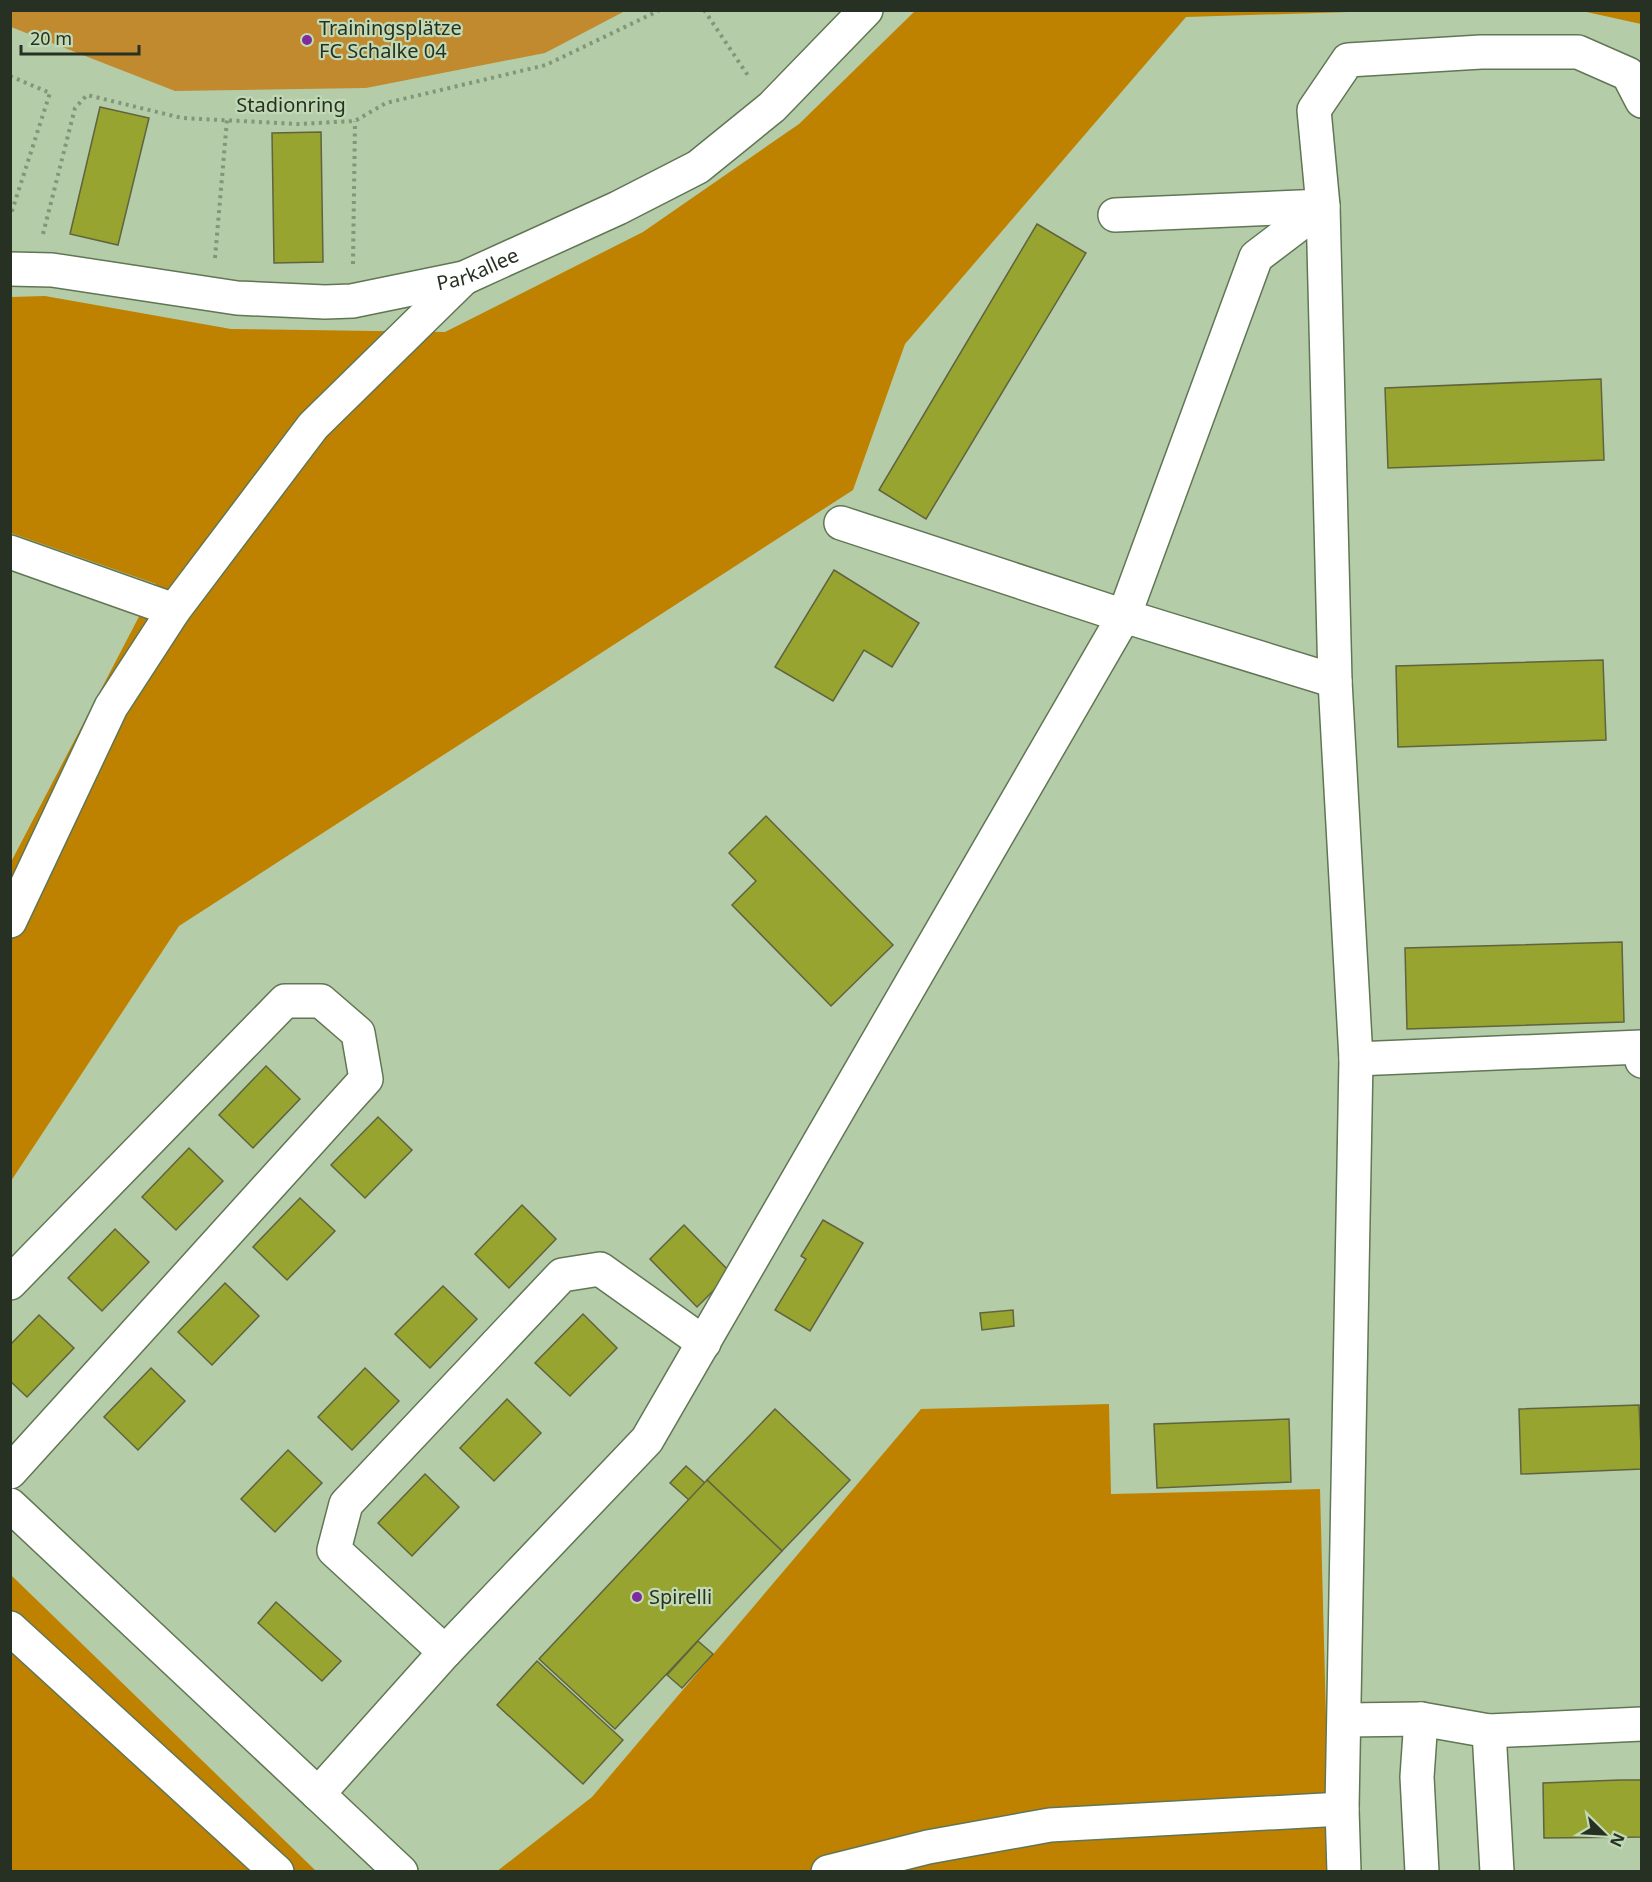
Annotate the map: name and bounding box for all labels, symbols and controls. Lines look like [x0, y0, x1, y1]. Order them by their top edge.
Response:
place label: Trainingsplätze FC Schalke 04 [319, 14, 462, 64]
scale bar [21, 18, 140, 56]
text: 20 m [30, 26, 72, 50]
marker: Trainingsplätze FC Schalke 04 [300, 33, 314, 47]
street label: Stadionring [236, 91, 346, 118]
street label: Parkallee [434, 241, 523, 296]
place label: Spirelli [649, 1583, 712, 1610]
marker: Spirelli [630, 1590, 644, 1604]
north arrow [1574, 1804, 1634, 1864]
text: N [1605, 1830, 1630, 1851]

